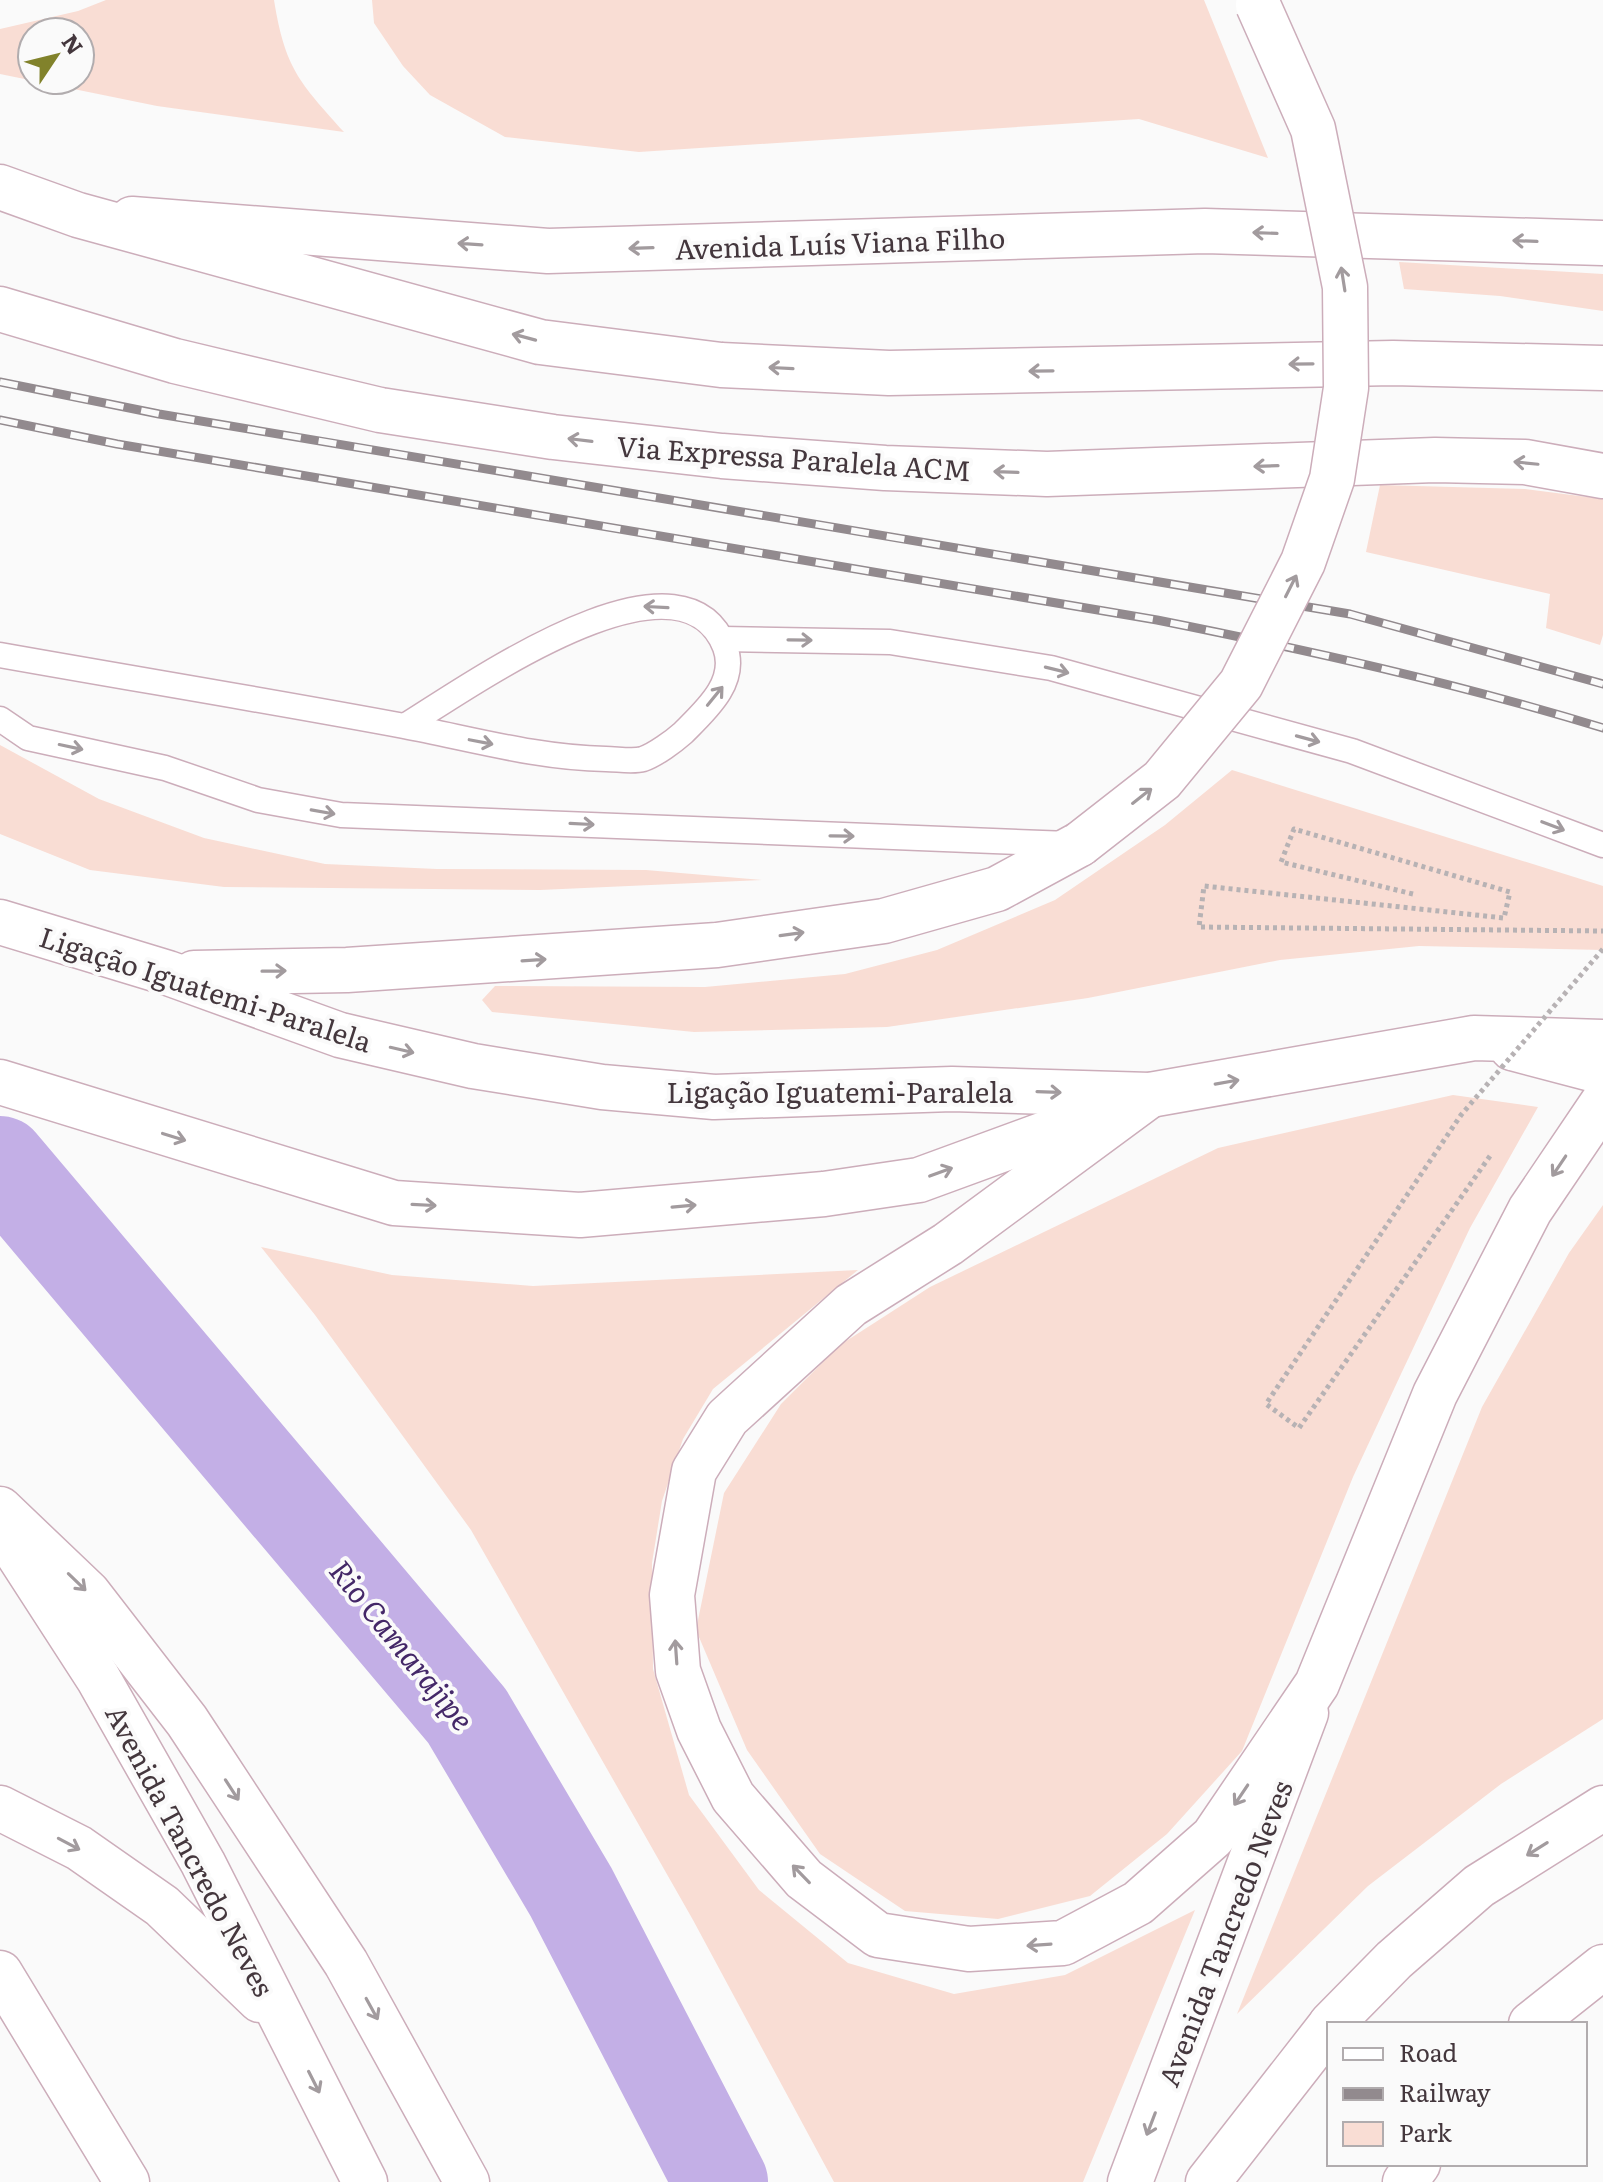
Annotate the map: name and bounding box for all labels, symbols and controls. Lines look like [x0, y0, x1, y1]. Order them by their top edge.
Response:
north arrow [16, 16, 96, 96]
text: N [55, 27, 92, 61]
street label: Avenida Luís Viana Filho [674, 215, 1006, 269]
one-way arrow [1252, 225, 1279, 240]
one-way arrow [1512, 233, 1539, 248]
one-way arrow [457, 236, 484, 251]
one-way arrow [628, 240, 655, 255]
one-way arrow [1335, 267, 1350, 293]
one-way arrow [511, 329, 537, 344]
one-way arrow [1288, 356, 1315, 372]
one-way arrow [768, 360, 795, 375]
one-way arrow [1028, 364, 1055, 379]
street label: Via Expressa Paralela ACM [615, 424, 973, 490]
one-way arrow [567, 432, 594, 447]
one-way arrow [1513, 456, 1540, 471]
one-way arrow [1253, 459, 1280, 474]
one-way arrow [993, 465, 1020, 480]
one-way arrow [1284, 575, 1299, 599]
one-way arrow [643, 600, 670, 615]
one-way arrow [786, 633, 813, 648]
one-way arrow [1044, 664, 1070, 679]
one-way arrow [705, 686, 723, 707]
one-way arrow [1295, 732, 1321, 747]
one-way arrow [468, 735, 493, 750]
one-way arrow [58, 740, 84, 755]
one-way arrow [1131, 787, 1152, 805]
one-way arrow [309, 805, 335, 820]
one-way arrow [568, 816, 595, 831]
one-way arrow [1540, 820, 1565, 834]
one-way arrow [828, 829, 855, 844]
street label: Ligação Iguatemi-Paralela [35, 914, 377, 1062]
one-way arrow [779, 926, 804, 941]
one-way arrow [520, 952, 547, 967]
one-way arrow [260, 964, 287, 979]
one-way arrow [388, 1043, 414, 1058]
street label: Ligação Iguatemi-Paralela [667, 1070, 1013, 1112]
one-way arrow [1213, 1073, 1239, 1088]
one-way arrow [1035, 1085, 1062, 1100]
one-way arrow [161, 1130, 187, 1145]
one-way arrow [1551, 1155, 1567, 1177]
one-way arrow [928, 1164, 953, 1178]
one-way arrow [410, 1198, 437, 1213]
one-way arrow [670, 1198, 697, 1213]
water label: Rio Camarajipe [320, 1549, 486, 1739]
one-way arrow [67, 1572, 86, 1591]
one-way arrow [668, 1639, 683, 1666]
street label: Avenida Tancredo Neves [96, 1697, 286, 2003]
street label: Avenida Tancredo Neves [1146, 1774, 1302, 2092]
one-way arrow [224, 1778, 241, 1800]
one-way arrow [1233, 1784, 1250, 1806]
one-way arrow [57, 1836, 81, 1852]
one-way arrow [1526, 1842, 1549, 1858]
one-way arrow [792, 1864, 811, 1884]
one-way arrow [1026, 1938, 1052, 1953]
one-way arrow [364, 1997, 380, 2020]
legend [1327, 2022, 1587, 2166]
text: Road [1399, 2034, 1458, 2069]
one-way arrow [306, 2069, 322, 2093]
text: Railway [1399, 2074, 1491, 2109]
one-way arrow [1143, 2111, 1157, 2136]
text: Park [1399, 2114, 1452, 2149]

